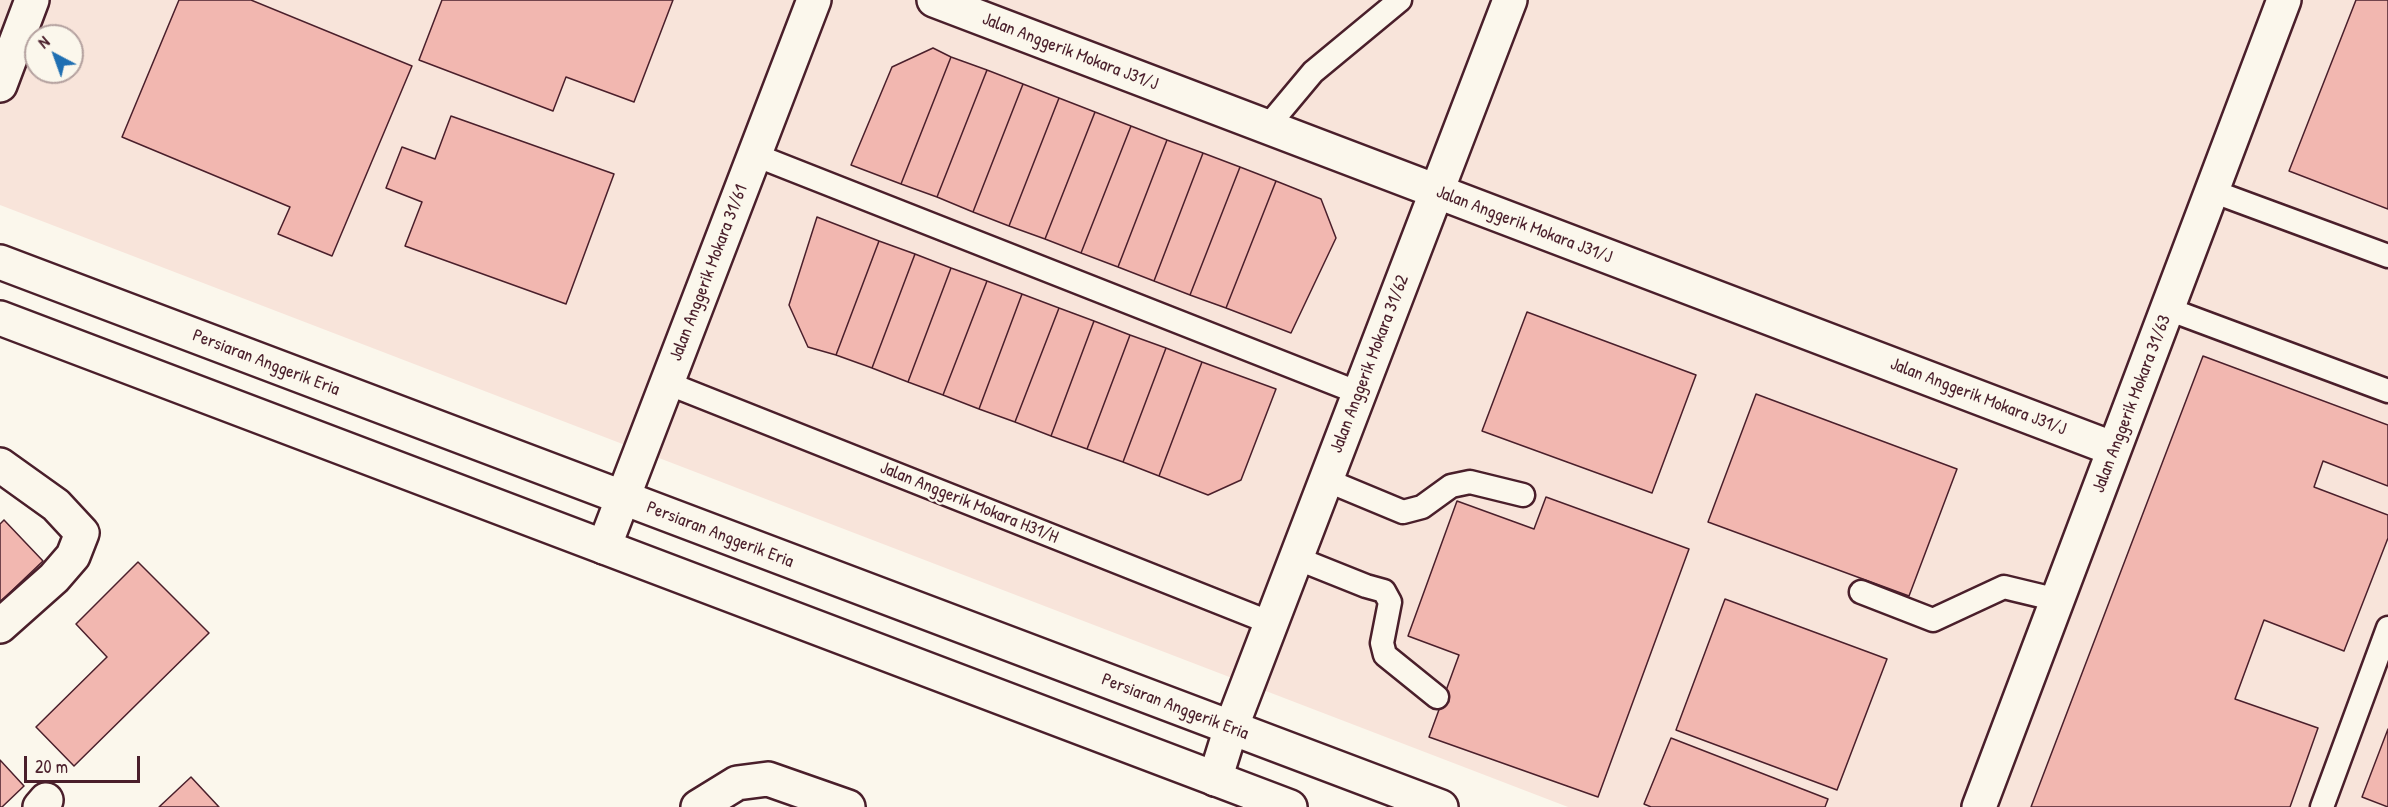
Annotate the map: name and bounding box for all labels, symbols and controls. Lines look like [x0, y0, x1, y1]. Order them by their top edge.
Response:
street label: Jalan Anggerik Mokara J31/J [979, 8, 1161, 96]
north arrow [24, 24, 84, 84]
text: N [33, 31, 54, 53]
street label: Jalan Anggerik Mokara J31/J [1433, 181, 1615, 269]
street label: Jalan Anggerik Mokara 31/61 [665, 182, 753, 364]
street label: Jalan Anggerik Mokara 31/62 [1326, 272, 1414, 456]
street label: Jalan Anggerik Mokara 31/63 [2088, 312, 2176, 496]
street label: Persiaran Anggerik Eria [189, 325, 343, 401]
street label: Jalan Anggerik Mokara J31/J [1887, 353, 2069, 441]
street label: Jalan Anggerik Mokara H31/H [877, 457, 1061, 549]
street label: Persiaran Anggerik Eria [643, 497, 797, 573]
street label: Persiaran Anggerik Eria [1098, 669, 1252, 745]
scale bar [27, 744, 142, 782]
text: 20 m [35, 754, 68, 779]

